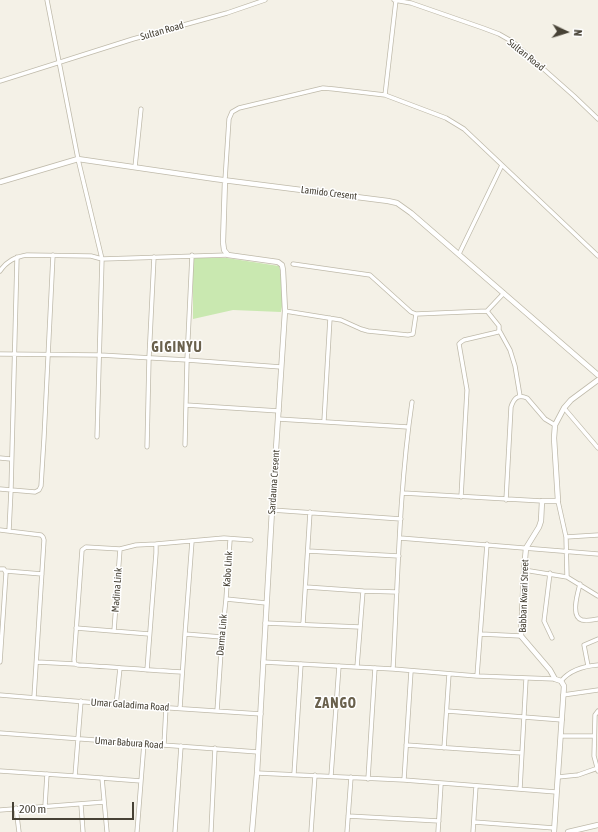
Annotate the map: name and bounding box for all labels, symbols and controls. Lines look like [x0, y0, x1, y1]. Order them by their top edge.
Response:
north arrow [546, 12, 586, 52]
street label: Sultan Road [139, 19, 185, 43]
text: N [572, 29, 584, 36]
street label: Sultan Road [505, 36, 547, 74]
street label: Lamido Cresent [300, 184, 358, 202]
district label: GIGINYU [151, 340, 203, 356]
street label: Sardauna Cresent [266, 449, 282, 515]
street label: Kabo Link [221, 551, 235, 587]
street label: Babban Kwari Street [517, 559, 531, 633]
street label: Madina Link [109, 567, 125, 613]
street label: Darma Link [214, 614, 230, 656]
street label: Umar Galadima Road [90, 696, 170, 714]
district label: ZANGO [315, 696, 357, 712]
street label: Umar Babura Road [94, 735, 164, 751]
scale bar [14, 794, 136, 820]
text: 200 m [19, 802, 46, 816]

